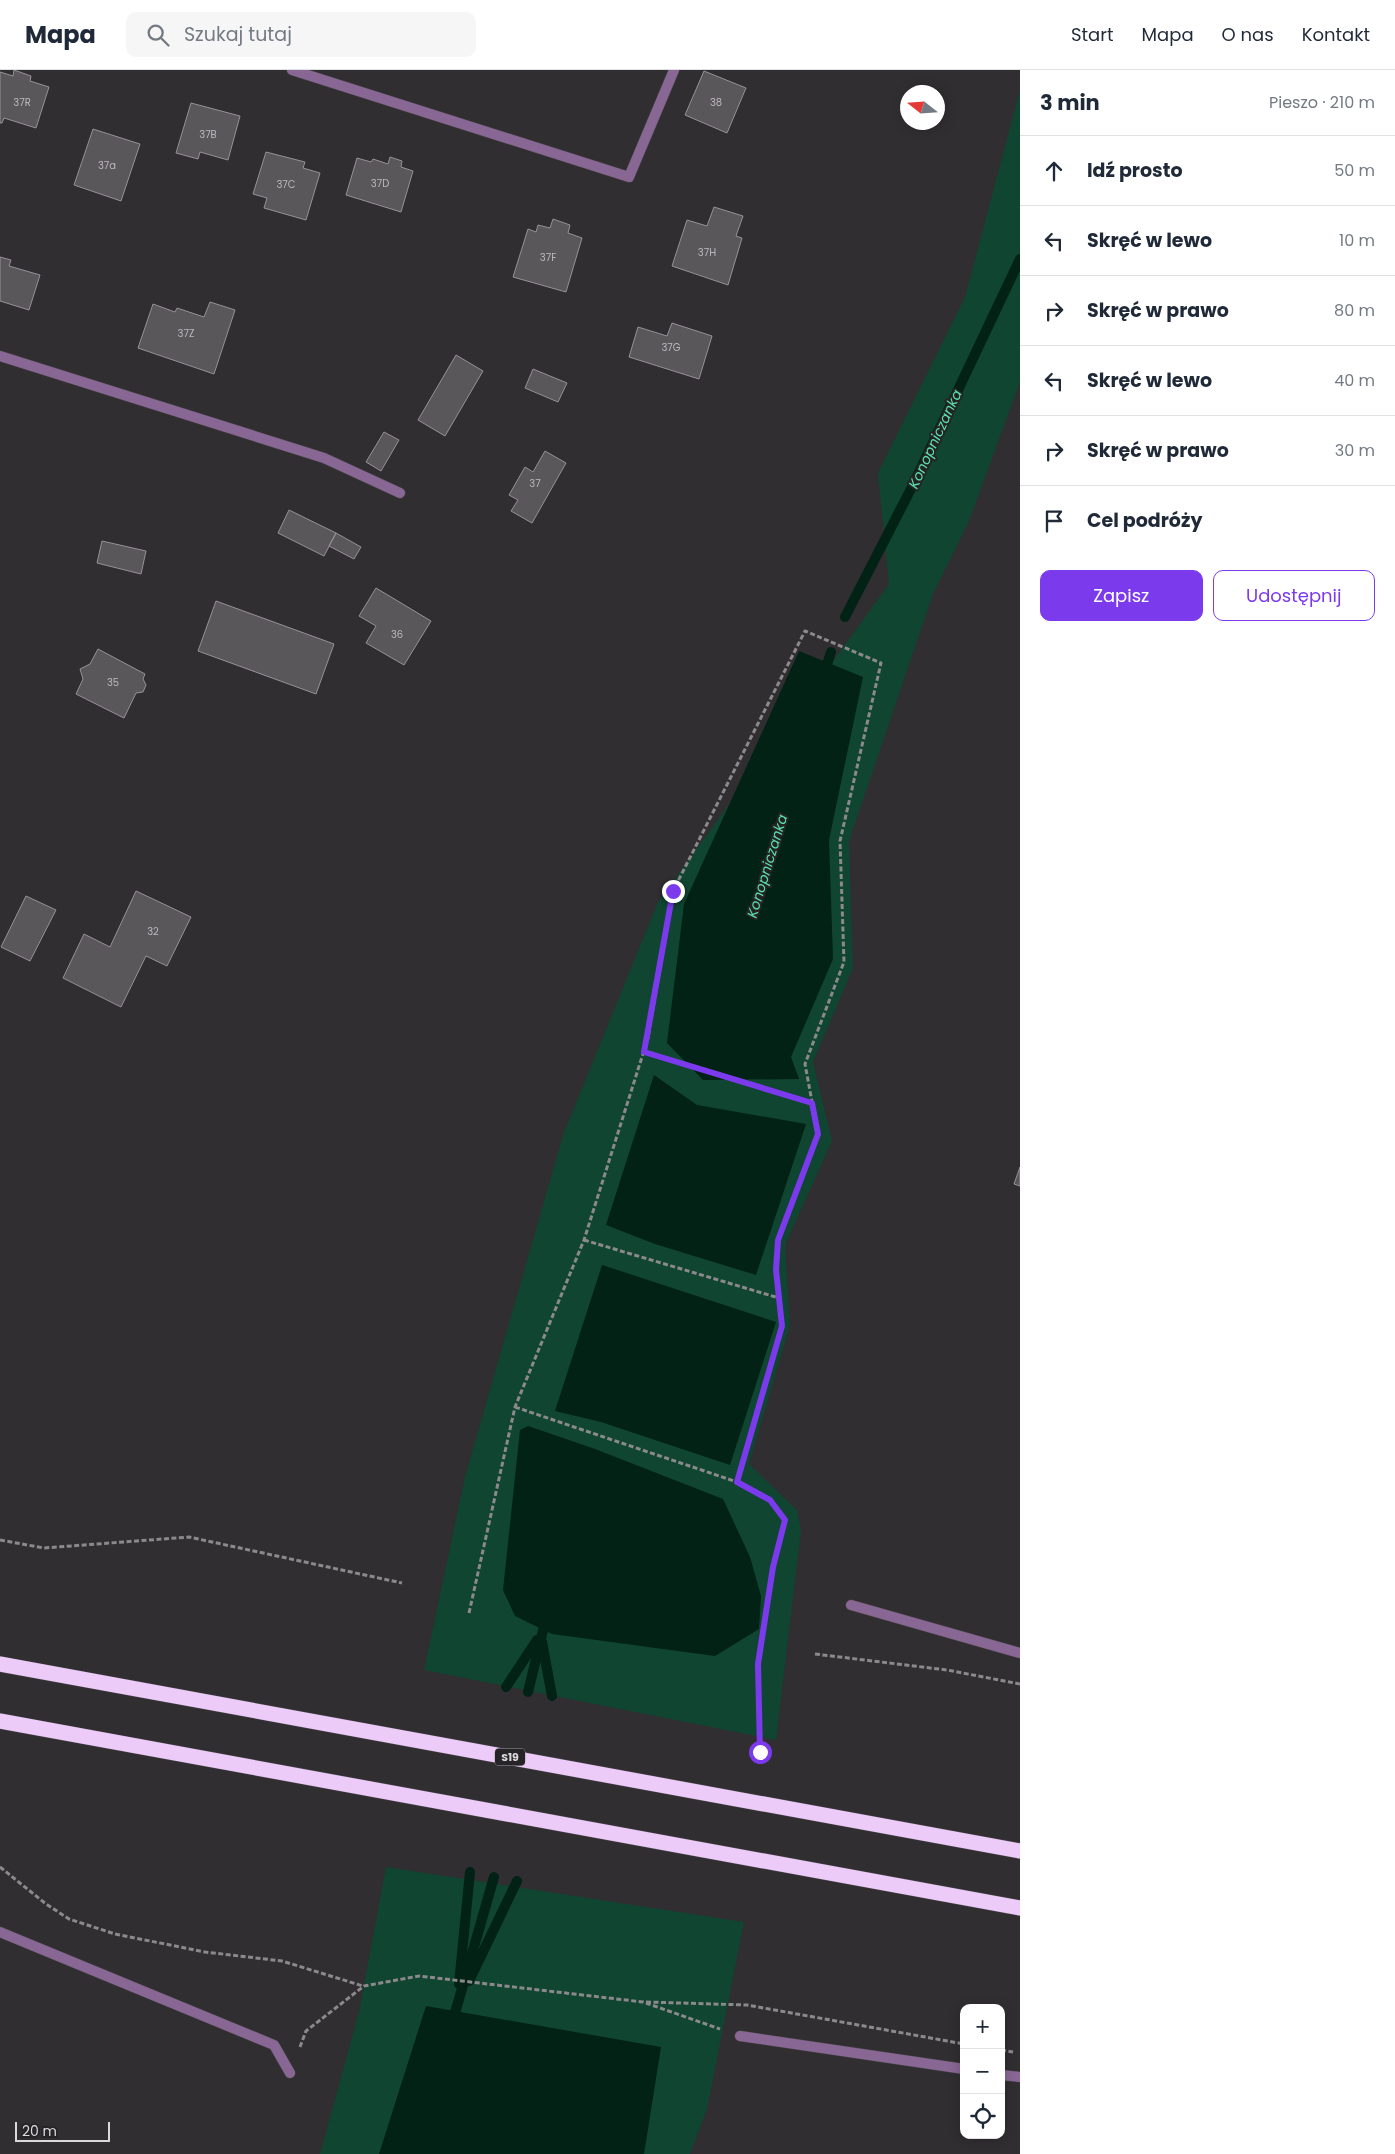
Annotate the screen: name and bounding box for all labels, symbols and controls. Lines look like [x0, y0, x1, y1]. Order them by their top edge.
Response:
search box [126, 12, 476, 57]
text: Mapa [25, 18, 96, 51]
icon: search [144, 21, 172, 49]
text: Szukaj tutaj [184, 21, 292, 48]
text: Start [1071, 22, 1114, 47]
text: Mapa [1142, 22, 1194, 47]
text: O nas [1222, 22, 1274, 47]
text: Kontakt [1302, 22, 1370, 47]
north arrow [900, 85, 945, 130]
text: 3 min [1040, 88, 1100, 117]
text: Pieszo · 210 m [1269, 91, 1375, 114]
house number: 37R [13, 95, 31, 110]
house number: 38 [710, 95, 722, 110]
house number: 37B [199, 127, 217, 142]
icon: ahead [1040, 157, 1068, 185]
text: Idź prosto [1087, 157, 1183, 184]
house number: 37a [98, 158, 116, 173]
text: 50 m [1334, 159, 1375, 182]
house number: 37D [371, 176, 389, 191]
house number: 37C [276, 177, 296, 192]
icon: left [1040, 227, 1068, 255]
text: Skręć w lewo [1087, 227, 1212, 254]
text: 10 m [1339, 229, 1375, 252]
house number: 37H [698, 245, 716, 260]
house number: 37F [540, 250, 556, 265]
icon: right [1040, 297, 1068, 325]
text: Skręć w prawo [1087, 297, 1229, 324]
text: 80 m [1334, 299, 1375, 322]
house number: 37Z [178, 326, 194, 341]
house number: 37G [661, 340, 681, 355]
icon: left [1040, 367, 1068, 395]
text: Skręć w lewo [1087, 367, 1212, 394]
text: 40 m [1334, 369, 1375, 392]
water label: Konopniczanka [903, 386, 967, 492]
icon: right [1040, 437, 1068, 465]
text: Skręć w prawo [1087, 437, 1229, 464]
text: 30 m [1335, 439, 1375, 462]
house number: 37 [529, 476, 541, 491]
icon: arrive [1040, 507, 1068, 535]
text: Cel podróży [1087, 507, 1202, 534]
button: Zapisz [1040, 570, 1203, 621]
button: Udostępnij [1213, 570, 1375, 621]
house number: 36 [391, 627, 403, 642]
house number: 35 [107, 675, 119, 690]
water label: Konopniczanka [742, 811, 792, 920]
route end [662, 880, 685, 903]
house number: 32 [147, 924, 159, 939]
route start [749, 1741, 772, 1764]
road number: S19 [495, 1748, 525, 1765]
map controls [960, 2004, 1005, 2139]
button: + [960, 2004, 1005, 2049]
button: − [960, 2049, 1005, 2094]
button: locate [960, 2094, 1005, 2139]
scale bar [15, 2119, 110, 2142]
text: 20 m [22, 2121, 57, 2141]

